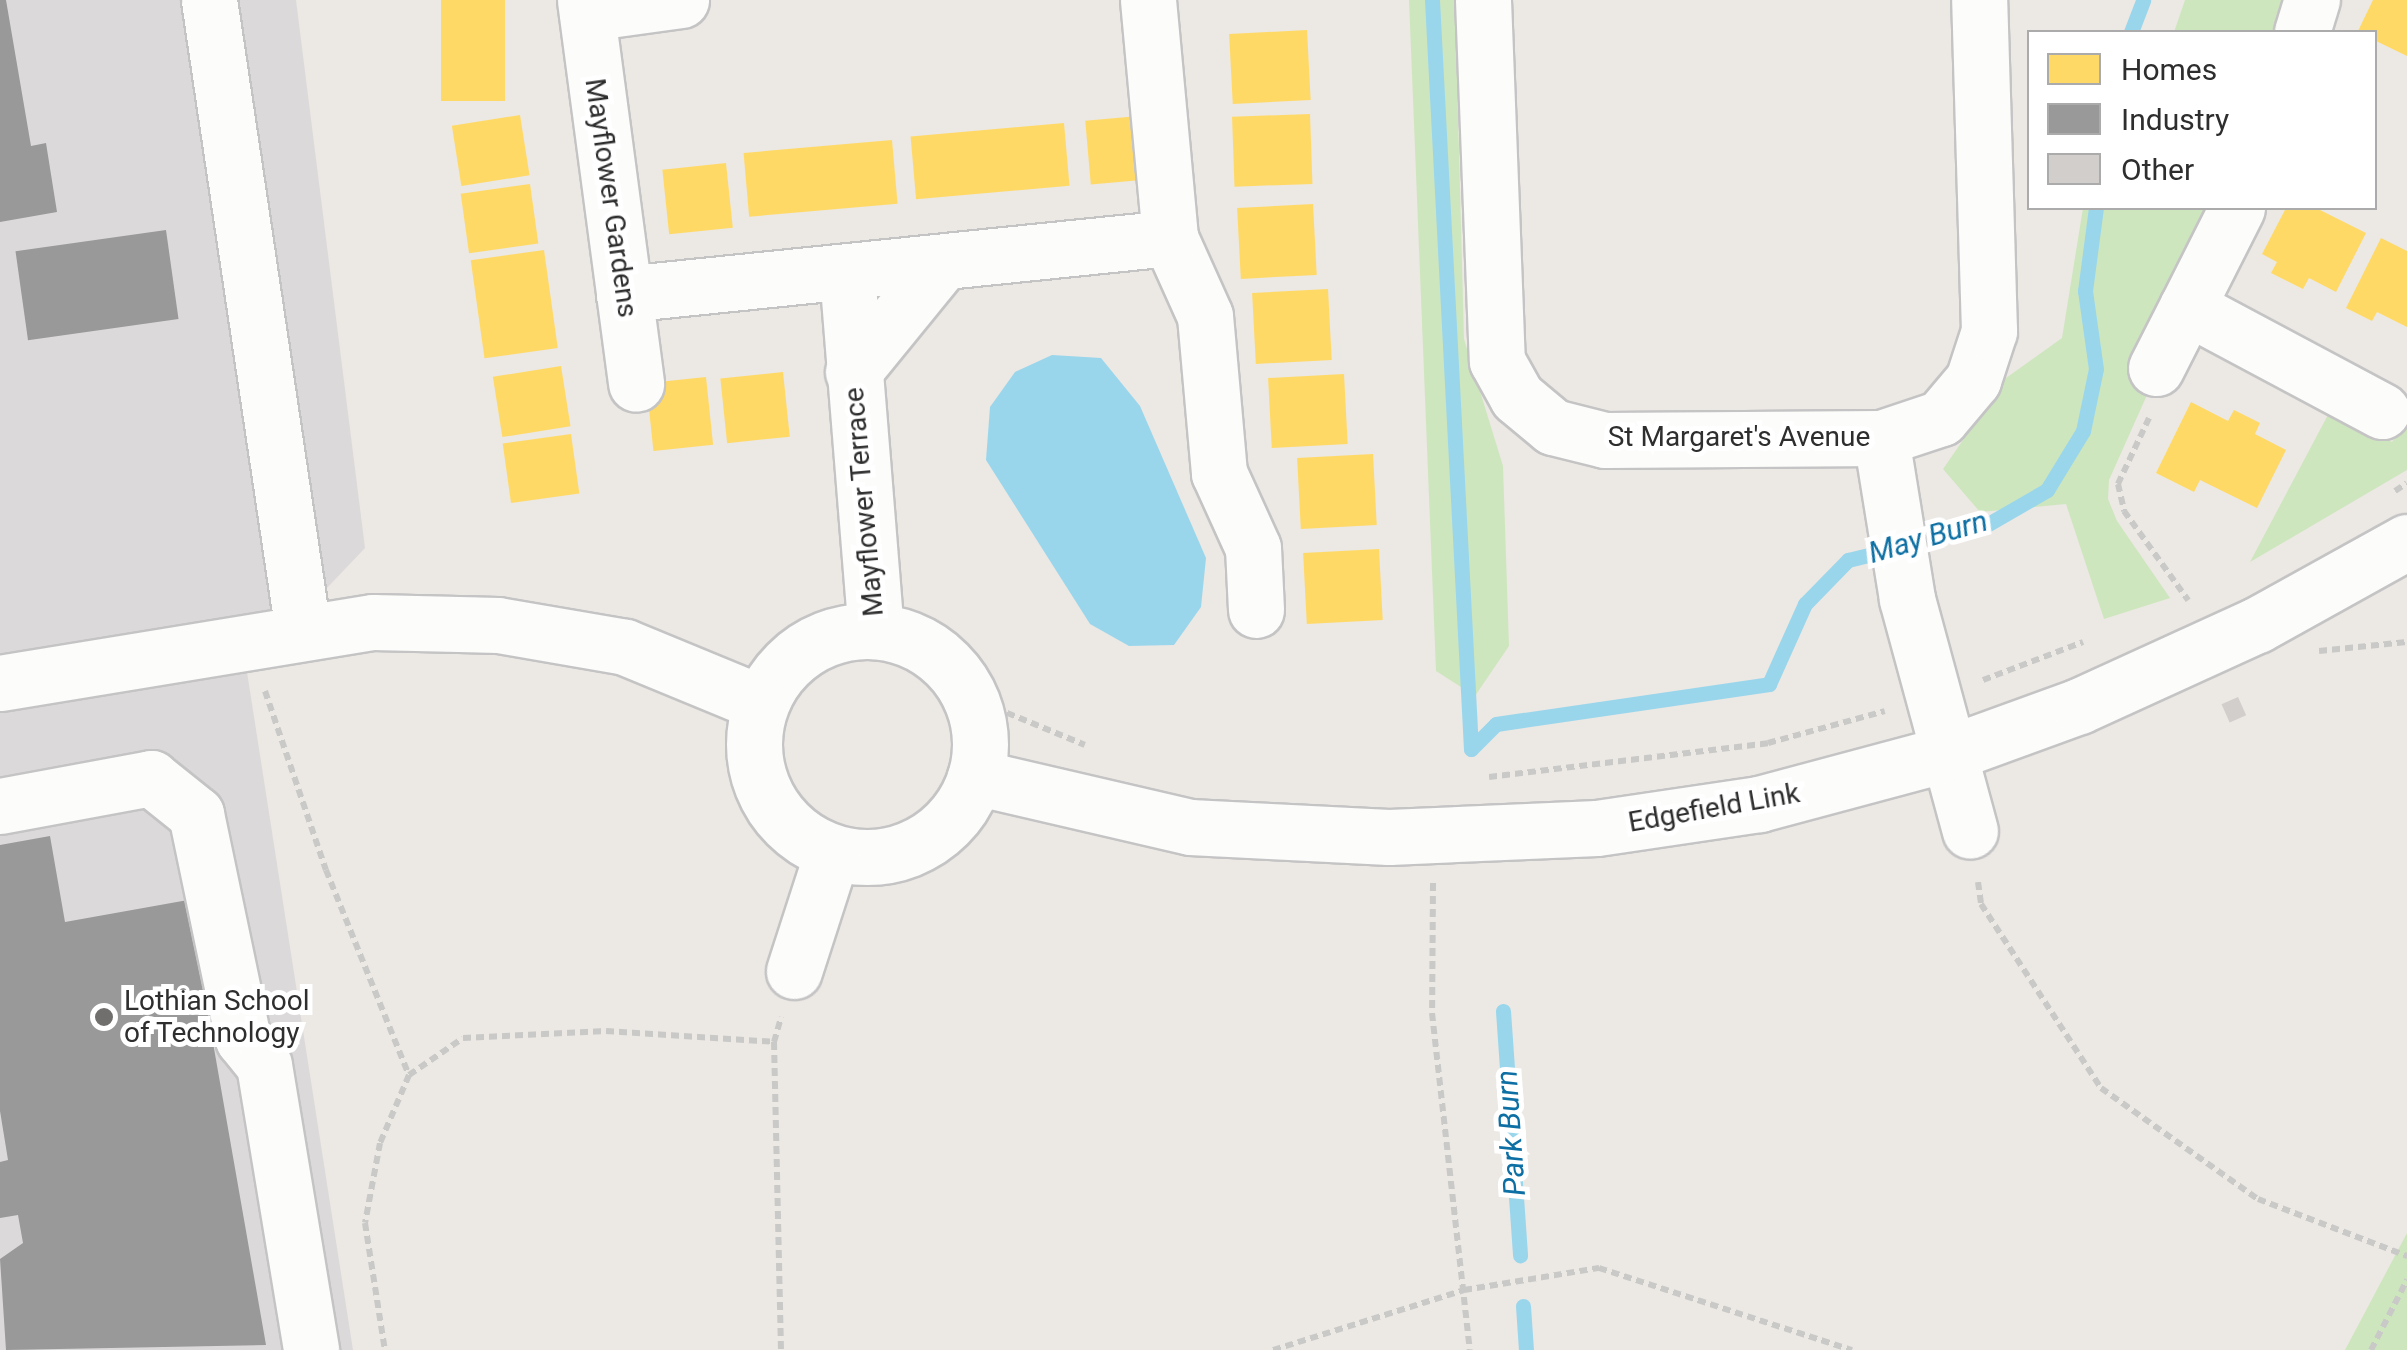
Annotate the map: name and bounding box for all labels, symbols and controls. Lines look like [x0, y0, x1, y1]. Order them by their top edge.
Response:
legend [2027, 30, 2377, 210]
text: Homes [2121, 52, 2217, 87]
street label: Mayflower Gardens [578, 76, 644, 320]
text: Industry [2121, 102, 2229, 137]
text: Other [2121, 152, 2194, 187]
street label: Mayflower Terrace [837, 386, 891, 618]
street label: St Margaret's Avenue [1608, 420, 1870, 454]
water label: May Burn [1864, 503, 1992, 571]
street label: Edgefield Link [1626, 776, 1802, 840]
place label: Lothian School of Technology [124, 984, 310, 1050]
marker: Lothian School of Technology [93, 1006, 115, 1028]
water label: Park Burn [1489, 1069, 1533, 1197]

